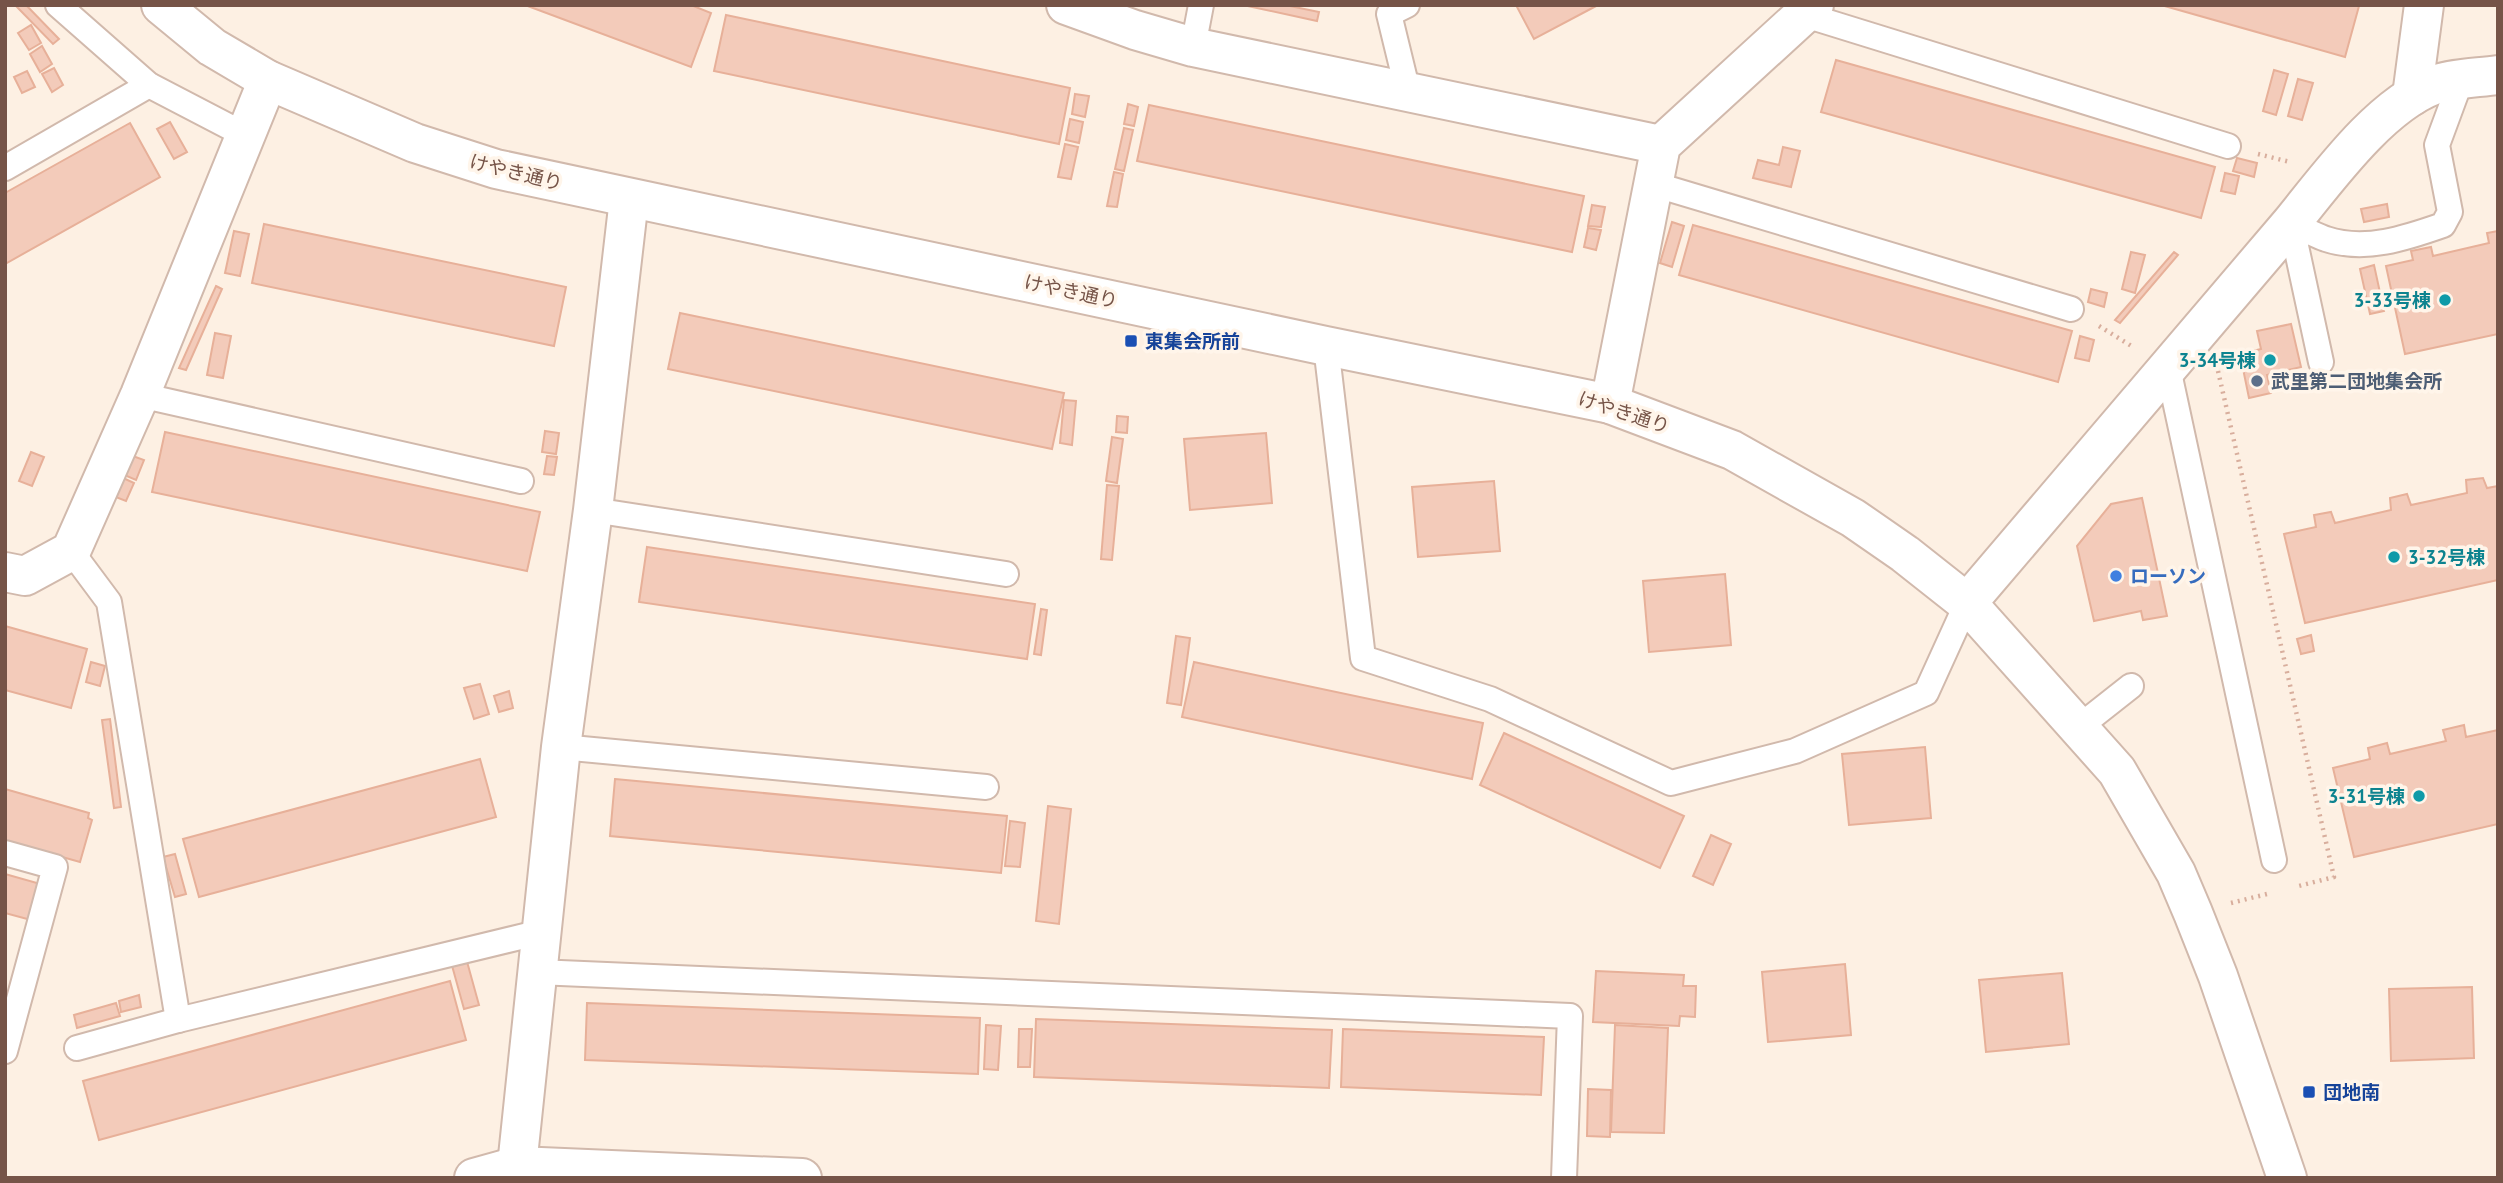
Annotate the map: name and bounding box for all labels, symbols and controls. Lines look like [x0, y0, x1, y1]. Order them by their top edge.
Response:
street label: けやき通り [467, 149, 565, 195]
street label: けやき通り [1022, 269, 1120, 313]
place label: 3-33号棟 [2354, 288, 2431, 312]
marker: 3-33号棟 [2437, 292, 2453, 308]
place label: 東集会所前 [1145, 329, 1240, 353]
marker: 東集会所前 [1123, 333, 1139, 349]
place label: 3-34号棟 [2179, 348, 2256, 372]
marker: 3-34号棟 [2262, 352, 2278, 368]
place label: 武里第二団地集会所 [2271, 369, 2442, 393]
marker: 武里第二団地集会所 [2249, 373, 2265, 389]
street label: けやき通り [1575, 386, 1673, 438]
place label: 3-32号棟 [2408, 545, 2485, 569]
marker: 3-32号棟 [2386, 549, 2402, 565]
place label: ローソン [2130, 564, 2206, 588]
marker: ローソン [2108, 568, 2124, 584]
place label: 3-31号棟 [2328, 784, 2405, 808]
marker: 3-31号棟 [2411, 788, 2427, 804]
place label: 団地南 [2323, 1080, 2380, 1104]
marker: 団地南 [2301, 1084, 2317, 1100]

